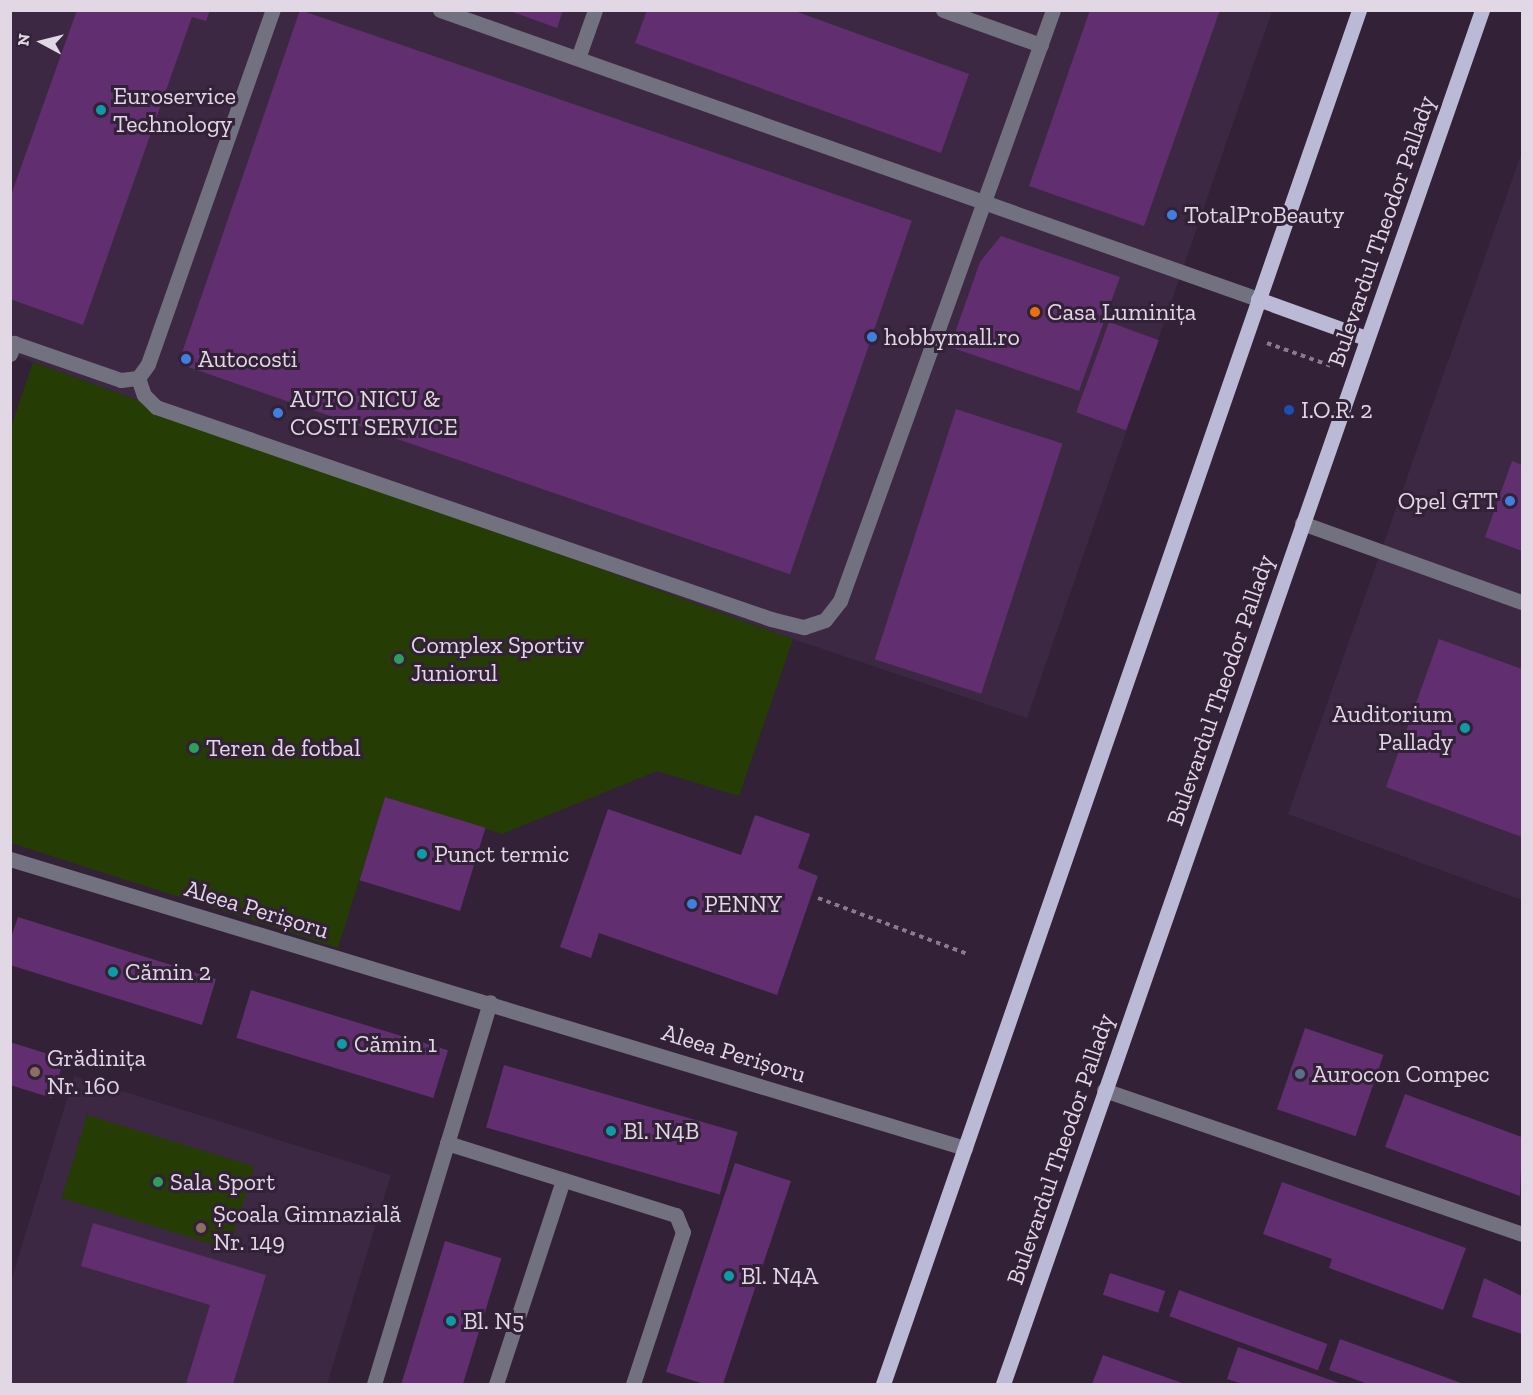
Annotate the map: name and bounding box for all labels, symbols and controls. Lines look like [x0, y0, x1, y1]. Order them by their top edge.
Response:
north arrow [12, 12, 72, 72]
text: N [13, 33, 34, 47]
place label: Euroservice Technology [113, 82, 236, 138]
street label: Bulevardul Theodor Pallady [1321, 91, 1441, 371]
marker: Euroservice Technology [94, 103, 108, 117]
place label: TotalProBeauty [1184, 201, 1344, 229]
marker: TotalProBeauty [1165, 208, 1179, 222]
place label: Casa Luminița [1047, 298, 1196, 326]
marker: Casa Luminița [1028, 305, 1042, 319]
place label: hobbymall.ro [884, 323, 1020, 351]
marker: hobbymall.ro [865, 330, 879, 344]
place label: Autocosti [198, 345, 297, 373]
marker: Autocosti [179, 352, 193, 366]
place label: AUTO NICU & COSTI SERVICE [290, 385, 458, 441]
place label: I.O.R. 2 [1301, 396, 1373, 424]
marker: I.O.R. 2 [1282, 403, 1296, 417]
marker: AUTO NICU & COSTI SERVICE [271, 406, 285, 420]
place label: Opel GTT [1398, 487, 1498, 515]
marker: Opel GTT [1503, 494, 1517, 508]
street label: Bulevardul Theodor Pallady [1160, 550, 1280, 830]
place label: Complex Sportiv Juniorul [411, 631, 584, 687]
marker: Complex Sportiv Juniorul [392, 652, 406, 666]
place label: Auditorium Pallady [1332, 700, 1453, 756]
marker: Auditorium Pallady [1458, 721, 1472, 735]
place label: Teren de fotbal [206, 734, 361, 762]
marker: Teren de fotbal [187, 741, 201, 755]
place label: Punct termic [434, 840, 569, 868]
marker: Punct termic [415, 847, 429, 861]
street label: Aleea Perișoru [181, 873, 333, 945]
place label: PENNY [704, 890, 782, 918]
marker: PENNY [685, 897, 699, 911]
place label: Cămin 2 [125, 958, 211, 986]
marker: Cămin 2 [106, 965, 120, 979]
street label: Bulevardul Theodor Pallady [1000, 1009, 1120, 1289]
street label: Aleea Perișoru [658, 1017, 810, 1089]
place label: Cămin 1 [354, 1030, 437, 1058]
marker: Cămin 1 [335, 1037, 349, 1051]
place label: Grădinița Nr. 160 [47, 1044, 146, 1100]
place label: Aurocon Compec [1312, 1060, 1490, 1088]
marker: Grădinița Nr. 160 [28, 1065, 42, 1079]
marker: Aurocon Compec [1293, 1067, 1307, 1081]
place label: Bl. N4B [623, 1117, 699, 1145]
marker: Bl. N4B [604, 1124, 618, 1138]
place label: Sala Sport [170, 1168, 275, 1196]
marker: Sala Sport [151, 1175, 165, 1189]
place label: Școala Gimnazială Nr. 149 [213, 1200, 401, 1256]
marker: Școala Gimnazială Nr. 149 [194, 1221, 208, 1235]
place label: Bl. N4A [741, 1262, 818, 1290]
marker: Bl. N4A [722, 1269, 736, 1283]
place label: Bl. N5 [463, 1307, 524, 1335]
marker: Bl. N5 [444, 1314, 458, 1328]

